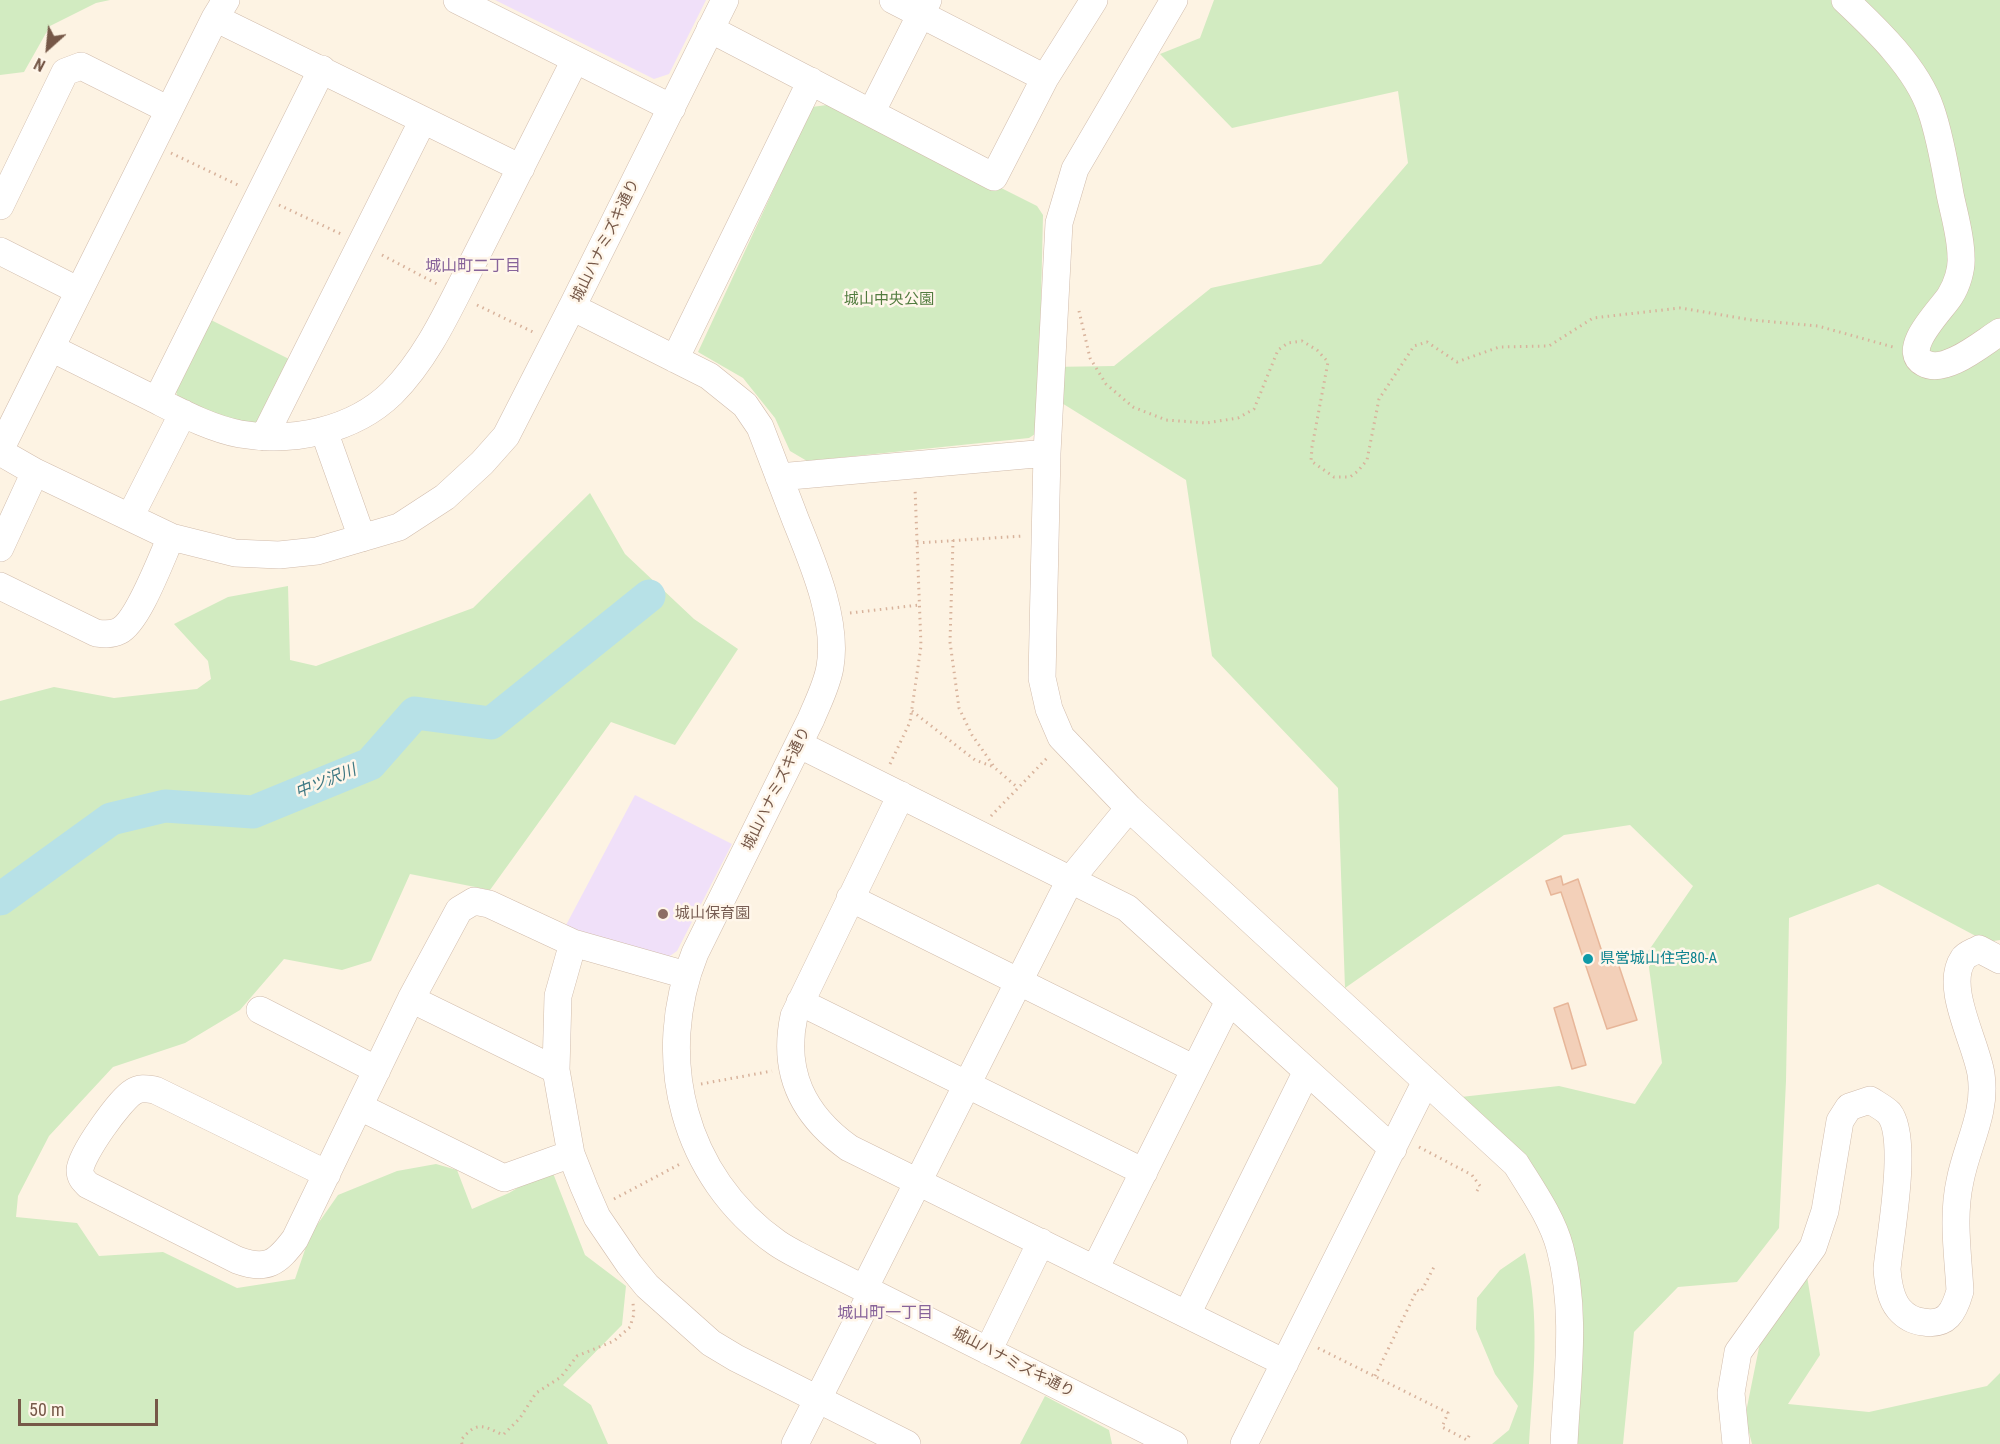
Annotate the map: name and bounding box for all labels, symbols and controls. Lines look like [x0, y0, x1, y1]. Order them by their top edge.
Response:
north arrow [18, 18, 78, 78]
text: N [31, 54, 48, 75]
street label: 城山ハナミズキ通り [568, 176, 644, 306]
district label: 城山町二丁目 [425, 257, 521, 277]
park label: 城山中央公園 [844, 291, 934, 309]
street label: 城山ハナミズキ通り [739, 724, 815, 854]
water label: 中ツ沢川 [293, 761, 359, 803]
place label: 城山保育園 [675, 905, 750, 923]
marker: 城山保育園 [656, 907, 670, 921]
place label: 県営城山住宅80-A [1600, 950, 1717, 968]
marker: 県営城山住宅80-A [1581, 952, 1595, 966]
district label: 城山町一丁目 [837, 1304, 933, 1324]
street label: 城山ハナミズキ通り [949, 1324, 1077, 1402]
scale bar [21, 1387, 160, 1425]
text: 50 m [29, 1399, 64, 1420]

